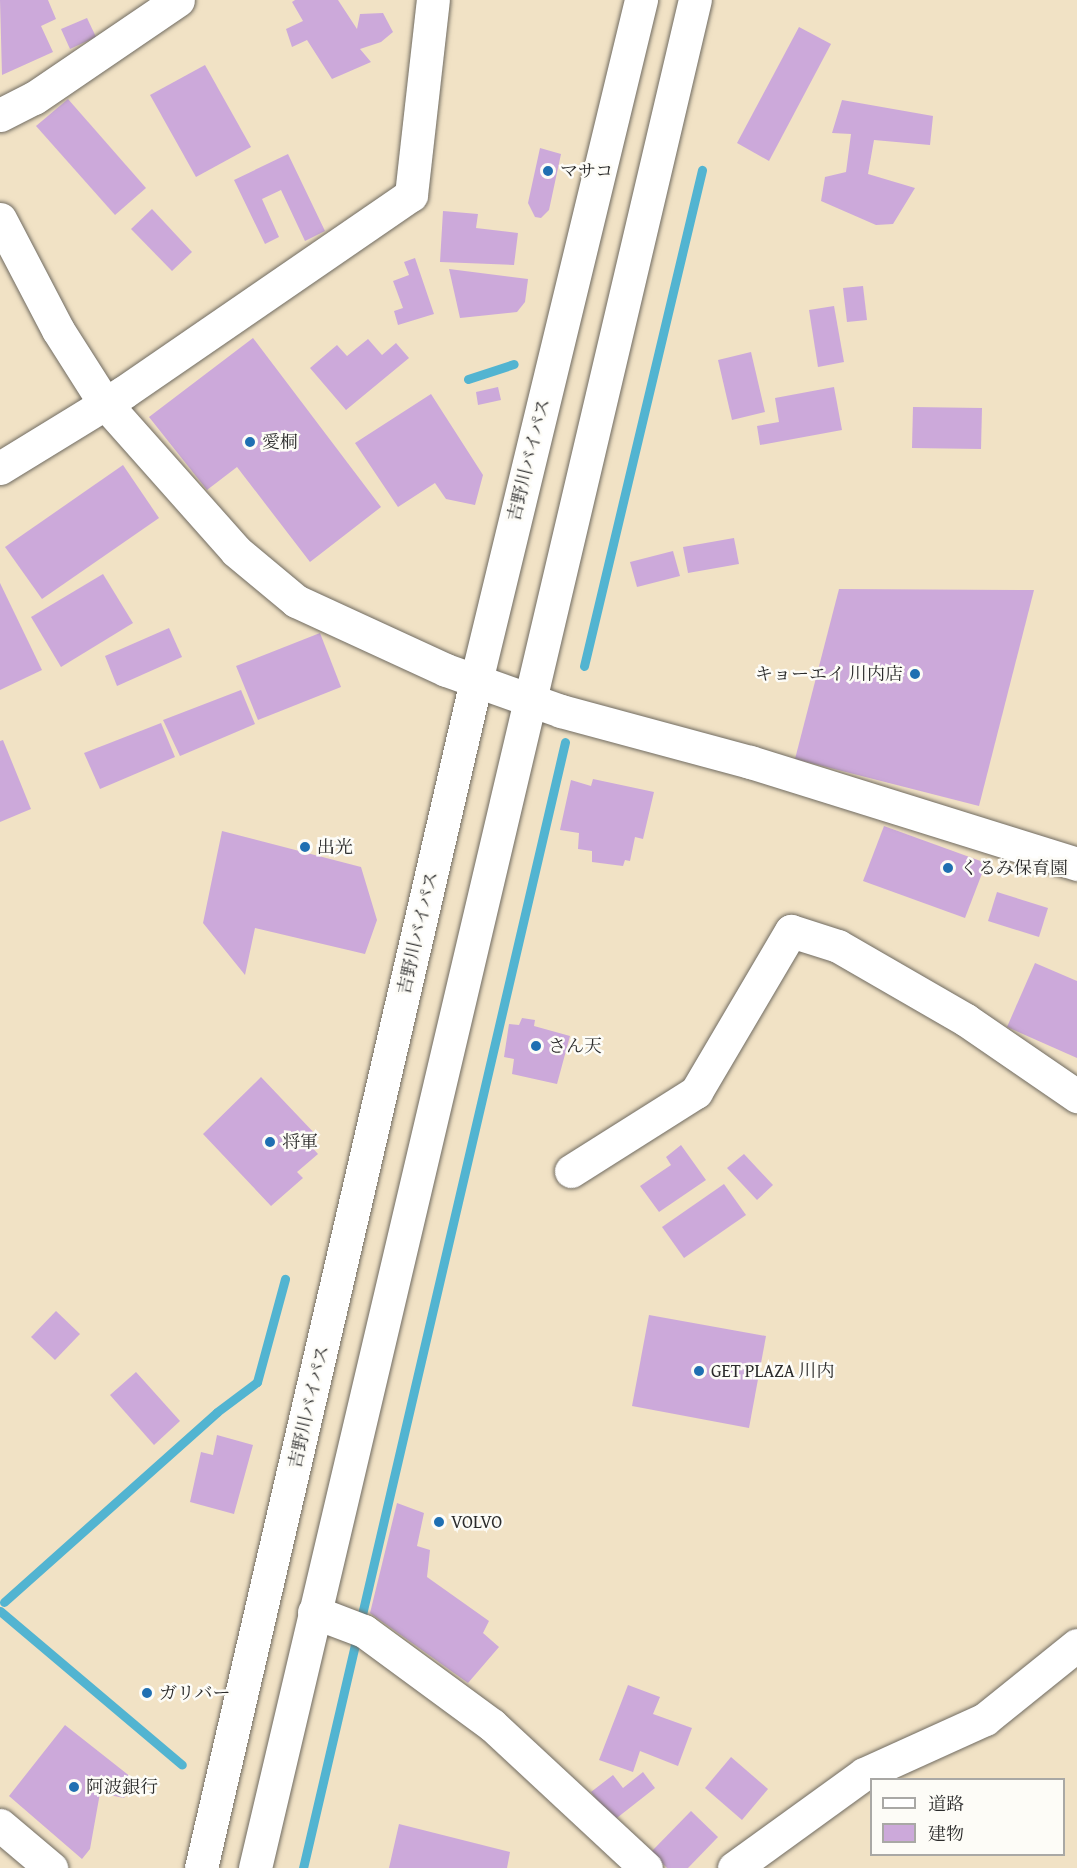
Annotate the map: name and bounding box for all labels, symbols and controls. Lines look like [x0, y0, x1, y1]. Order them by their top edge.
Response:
place label: マサコ [560, 160, 614, 182]
marker: マサコ [541, 164, 555, 178]
street label: 吉野川バイパス [503, 396, 555, 524]
place label: 愛桐 [262, 431, 298, 453]
marker: 愛桐 [243, 435, 257, 449]
place label: キョーエイ 川内店 [755, 663, 903, 685]
marker: キョーエイ 川内店 [908, 667, 922, 681]
place label: 出光 [317, 836, 353, 858]
marker: 出光 [298, 840, 312, 854]
place label: くるみ保育園 [960, 857, 1068, 879]
marker: くるみ保育園 [941, 861, 955, 875]
street label: 吉野川バイパス [393, 869, 443, 997]
place label: さん天 [548, 1035, 602, 1057]
marker: さん天 [529, 1039, 543, 1053]
place label: 将軍 [282, 1131, 318, 1153]
marker: 将軍 [263, 1135, 277, 1149]
street label: 吉野川バイパス [284, 1343, 334, 1471]
place label: GET PLAZA 川内 [711, 1360, 835, 1382]
marker: GET PLAZA 川内 [692, 1364, 706, 1378]
place label: VOLVO [451, 1511, 502, 1533]
marker: VOLVO [432, 1515, 446, 1529]
place label: ガリバー [159, 1682, 231, 1704]
marker: ガリバー [140, 1686, 154, 1700]
place label: 阿波銀行 [86, 1776, 158, 1798]
legend [870, 1778, 1065, 1856]
marker: 阿波銀行 [67, 1780, 81, 1794]
text: 道路 [928, 1790, 964, 1817]
text: 建物 [928, 1820, 964, 1847]

